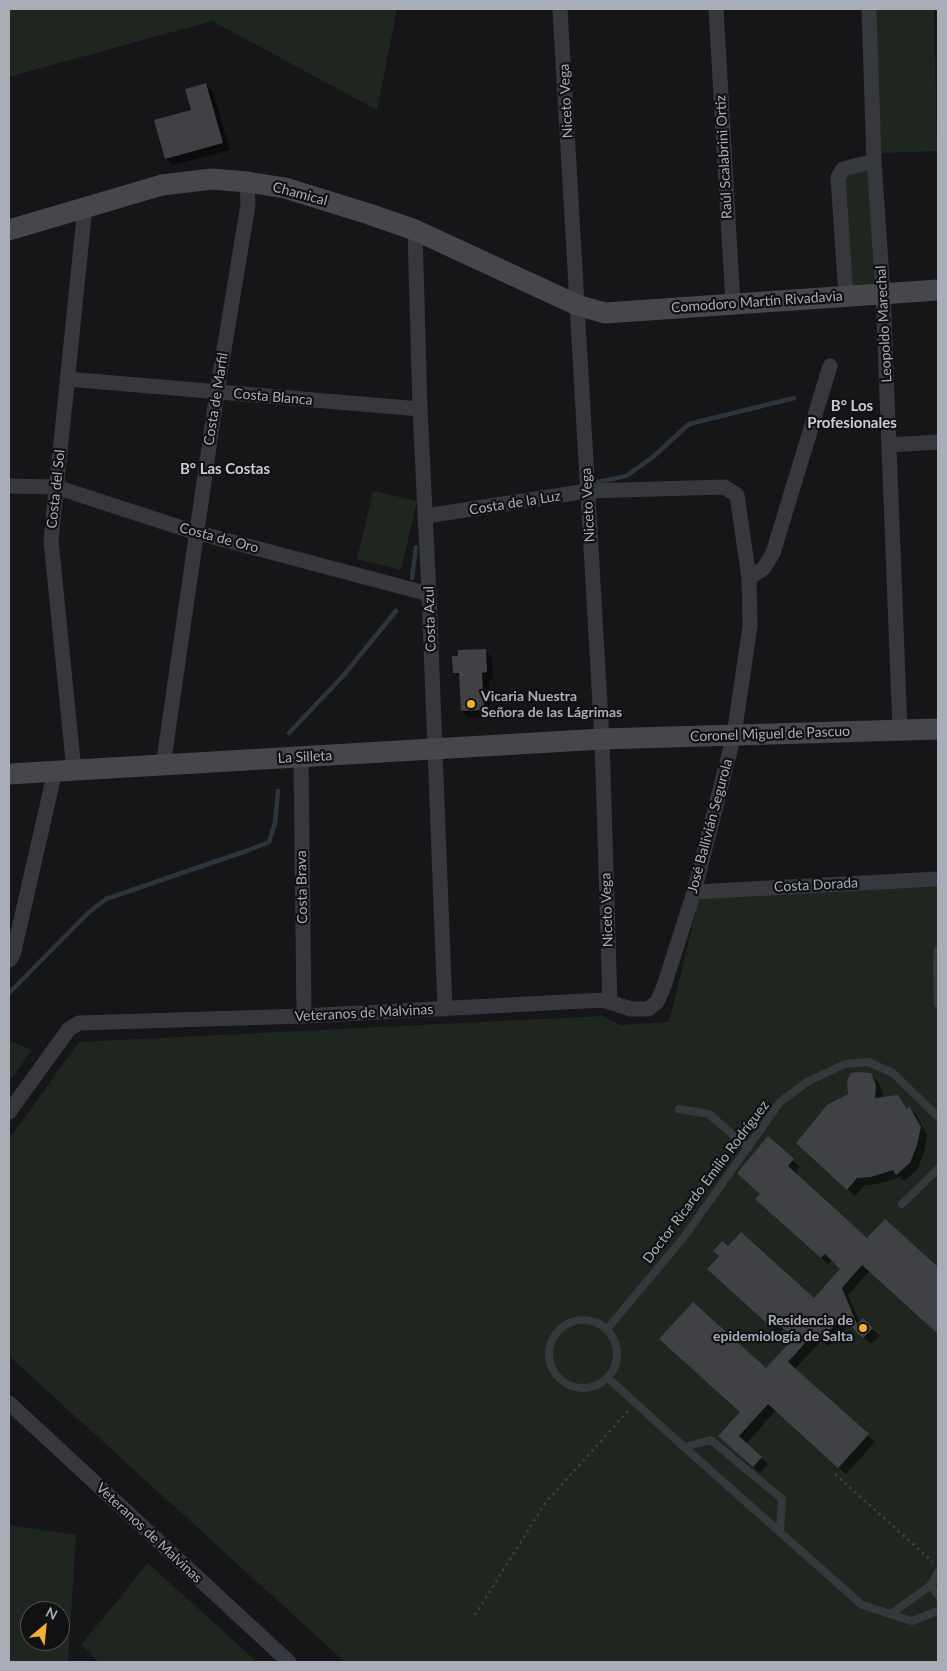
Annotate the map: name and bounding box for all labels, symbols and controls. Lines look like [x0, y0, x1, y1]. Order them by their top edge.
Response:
street label: Niceto Vega [556, 63, 576, 139]
street label: Raúl Scalabrini Ortiz [712, 95, 736, 219]
street label: Chamical [271, 179, 329, 209]
street label: Leopoldo Marechal [873, 265, 895, 383]
street label: Comodoro Martín Rivadavia [671, 288, 843, 316]
street label: Costa de Marfil [200, 351, 232, 447]
street label: Costa Blanca [233, 385, 313, 409]
district label: B° Los Profesionales [807, 397, 897, 432]
street label: Costa del Sol [43, 448, 69, 530]
district label: B° Las Costas [180, 460, 270, 478]
street label: Niceto Vega [578, 467, 598, 543]
street label: Costa de la Luz [468, 487, 562, 519]
street label: Costa de Oro [178, 519, 260, 557]
street label: Costa Azul [420, 586, 440, 652]
place label: Vicaria Nuestra Señora de las Lágrimas [481, 688, 622, 720]
marker: Vicaria Nuestra Señora de las Lágrimas [465, 698, 477, 710]
street label: Coronel Miguel de Pascuo [690, 723, 850, 745]
street label: La Silleta [277, 747, 333, 767]
street label: José Ballivián Segurola [684, 757, 736, 895]
street label: Costa Brava [293, 850, 311, 924]
street label: Niceto Vega [597, 873, 617, 947]
street label: Costa Dorada [774, 874, 858, 896]
street label: Veteranos de Malvinas [294, 1001, 434, 1025]
street label: Doctor Ricardo Emilio Rodríguez [639, 1098, 773, 1266]
place label: Residencia de epidemiología de Salta [713, 1312, 853, 1344]
marker: Residencia de epidemiología de Salta [857, 1322, 869, 1334]
street label: Veteranos de Malvinas [93, 1480, 205, 1586]
north arrow [20, 1601, 70, 1651]
text: N [43, 1603, 61, 1623]

